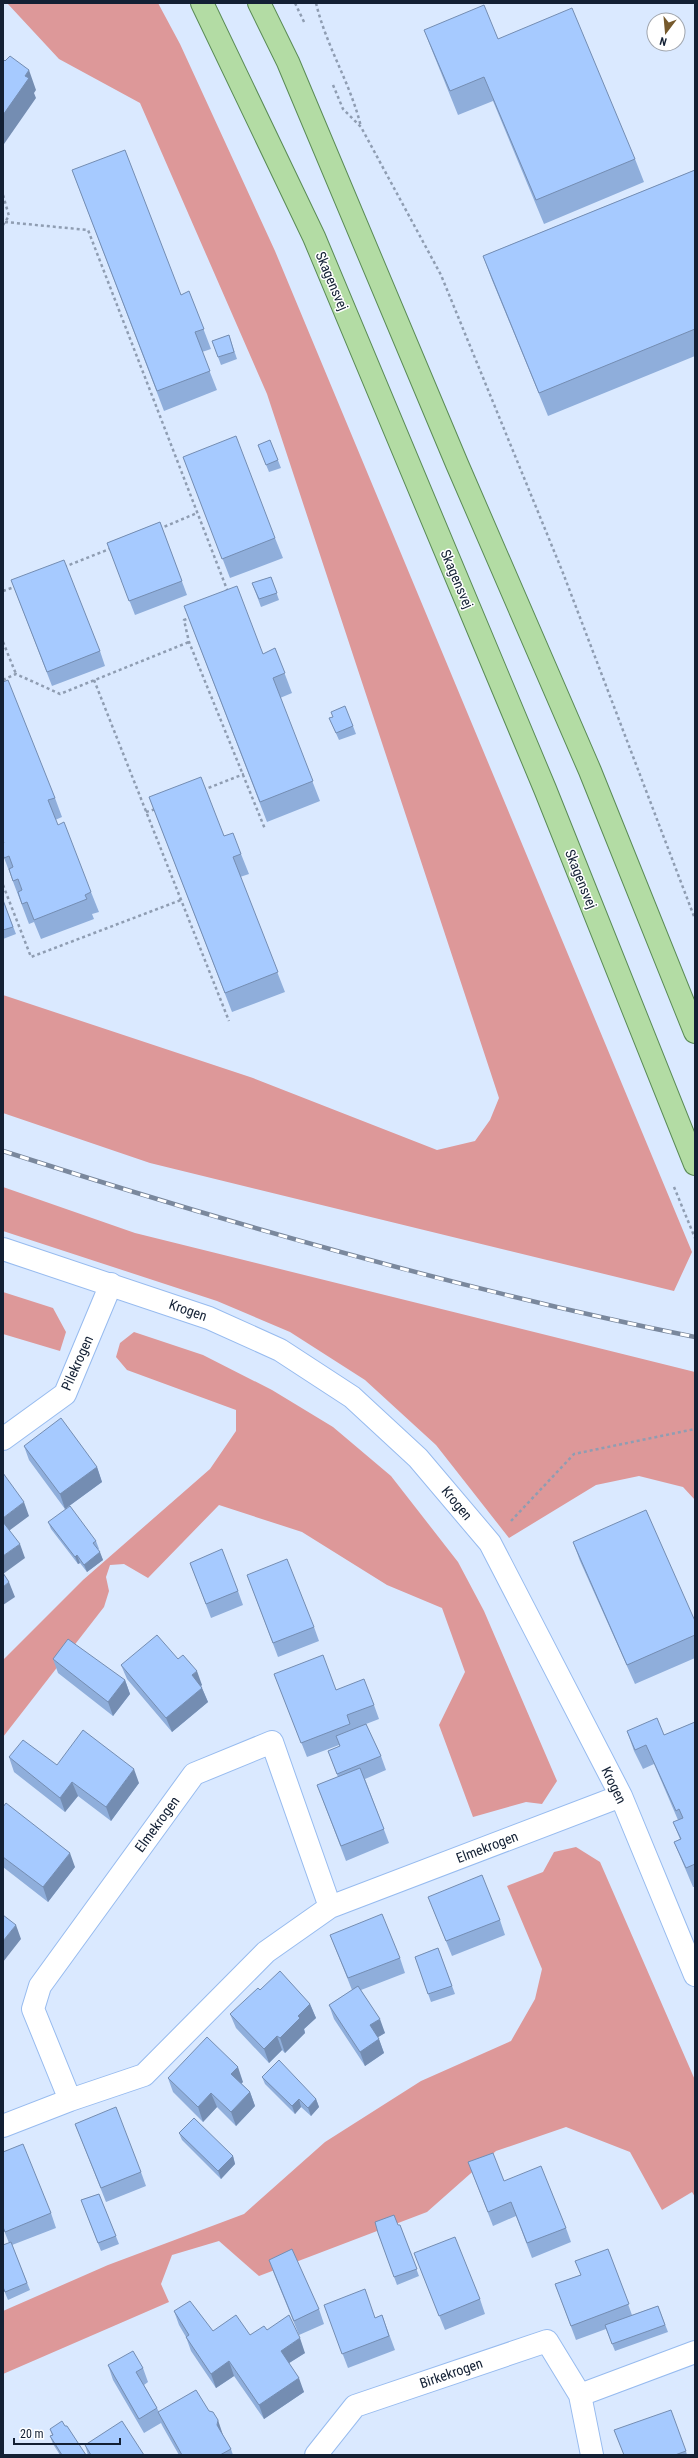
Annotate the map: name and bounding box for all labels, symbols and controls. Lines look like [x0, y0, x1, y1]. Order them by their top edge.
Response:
north arrow [646, 12, 686, 52]
text: N [658, 34, 668, 48]
street label: Skagensvej [312, 249, 352, 313]
street label: Skagensvej [437, 547, 477, 611]
street label: Skagensvej [562, 847, 600, 911]
street label: Krogen [167, 1296, 209, 1324]
street label: Pilekrogen [58, 1333, 96, 1393]
street label: Krogen [438, 1483, 476, 1523]
street label: Krogen [598, 1764, 630, 1806]
street label: Elmekrogen [131, 1793, 183, 1855]
street label: Elmekrogen [454, 1828, 520, 1866]
street label: Birkekrogen [417, 2355, 485, 2391]
scale bar [14, 2420, 120, 2446]
text: 20 m [20, 2427, 44, 2441]

